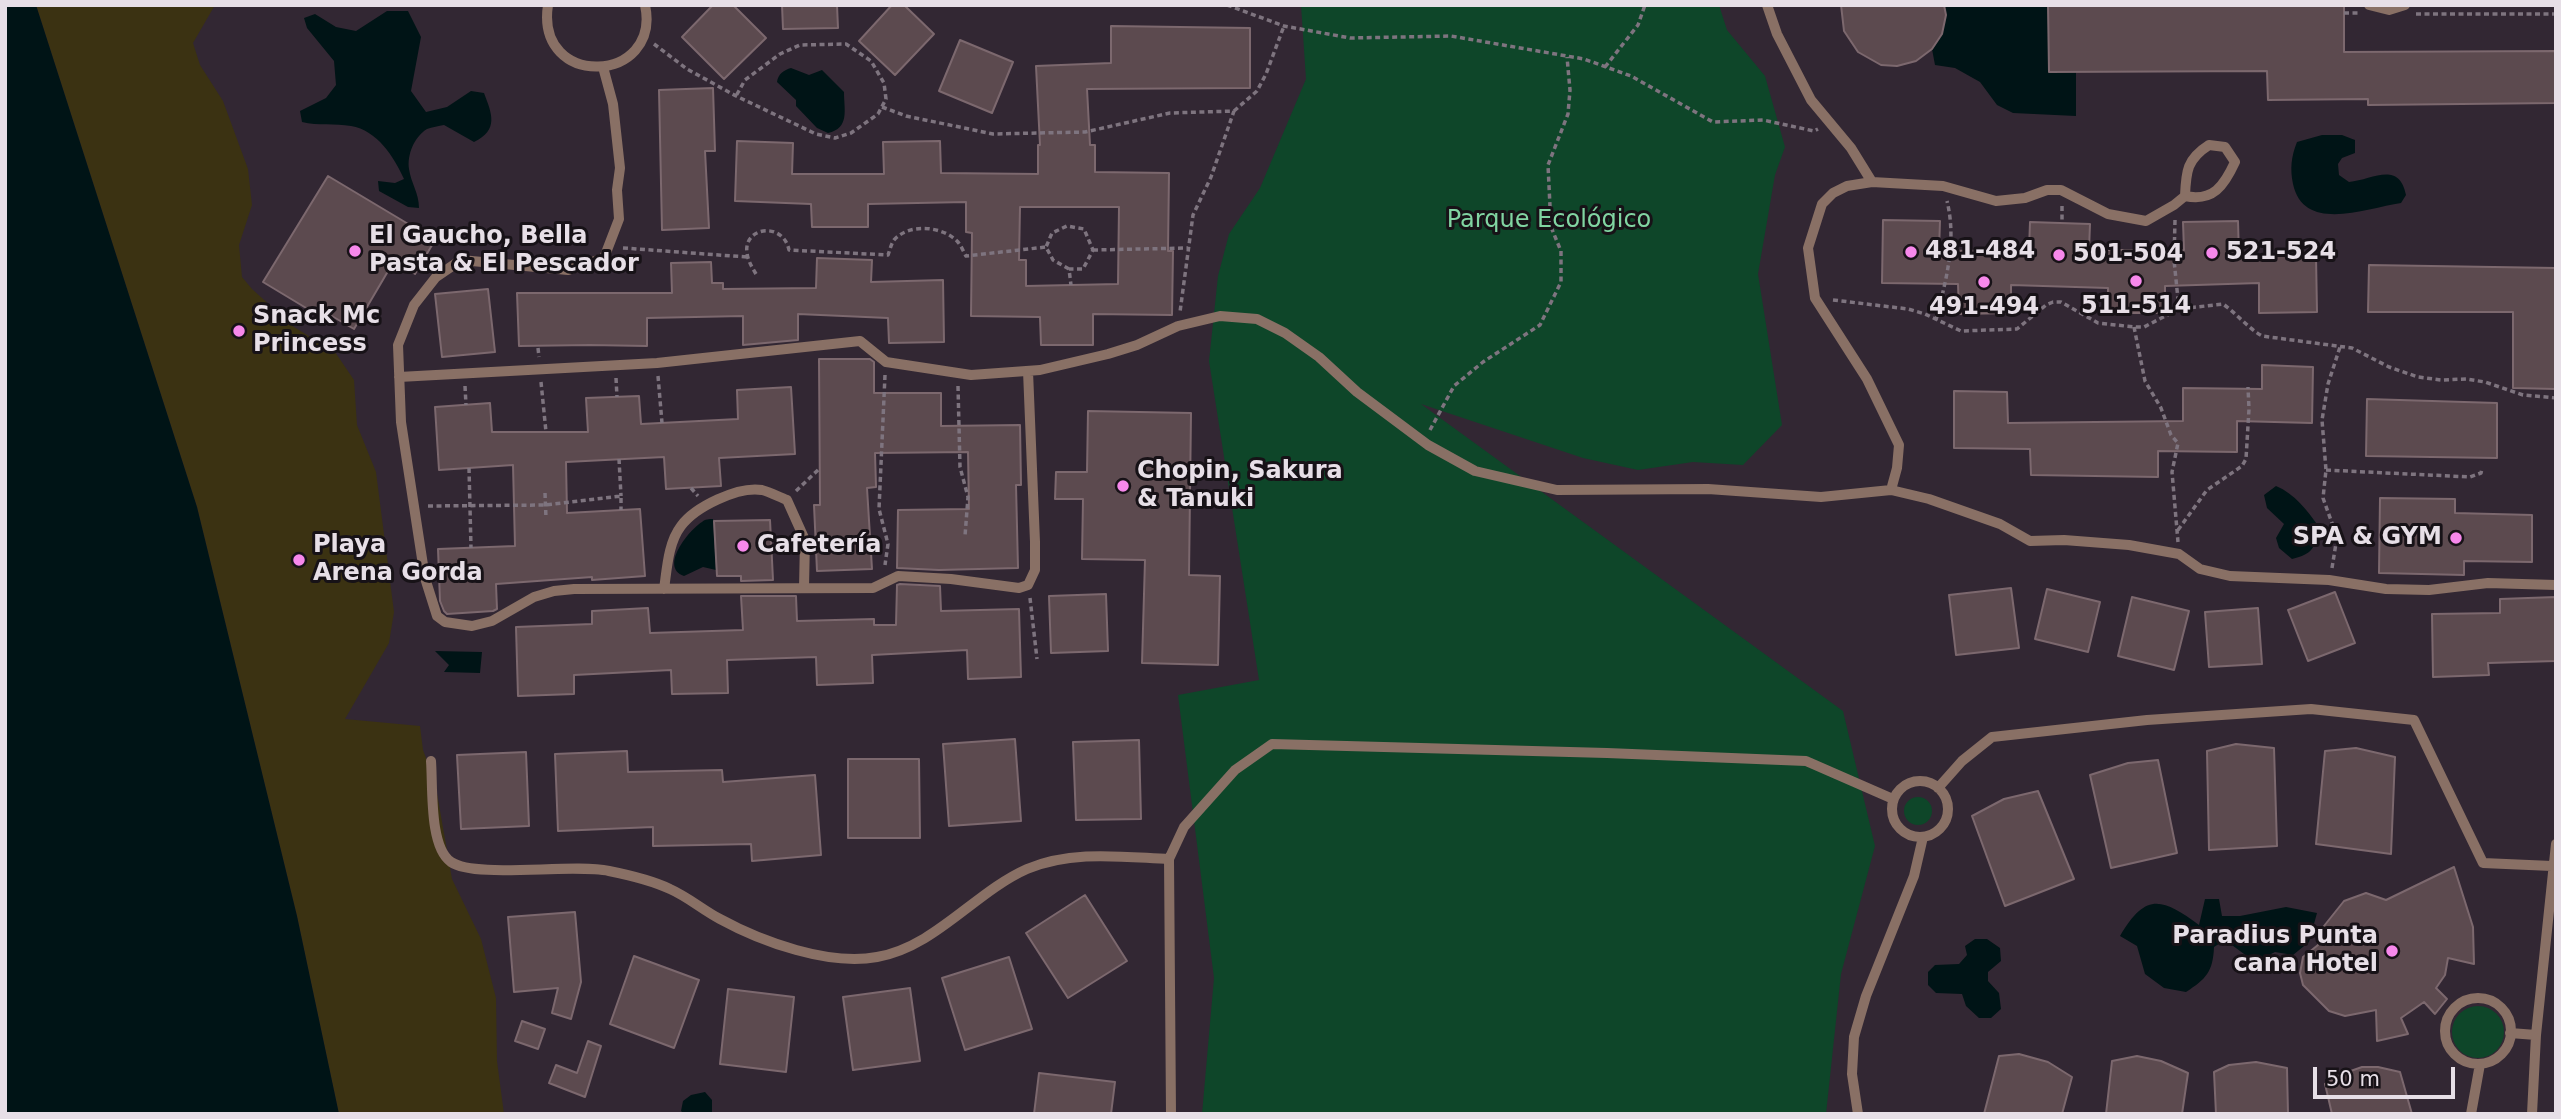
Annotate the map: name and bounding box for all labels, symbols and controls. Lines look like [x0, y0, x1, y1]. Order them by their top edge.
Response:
park label: Parque Ecológico [1447, 207, 1651, 235]
place label: El Gaucho, Bella Pasta & El Pescador [369, 223, 639, 279]
place label: 481-484 [1925, 238, 2035, 266]
place label: 521-524 [2226, 239, 2336, 267]
place label: 501-504 [2073, 241, 2183, 269]
marker: El Gaucho, Bella Pasta & El Pescador [347, 243, 363, 259]
marker: 481-484 [1903, 244, 1919, 260]
marker: 521-524 [2204, 245, 2220, 261]
marker: 501-504 [2051, 247, 2067, 263]
marker: 511-514 [2128, 273, 2144, 289]
marker: 491-494 [1976, 274, 1992, 290]
place label: 511-514 [2081, 293, 2191, 321]
place label: 491-494 [1929, 294, 2039, 322]
place label: Snack Mc Princess [253, 303, 380, 359]
marker: Snack Mc Princess [231, 323, 247, 339]
place label: Chopin, Sakura & Tanuki [1137, 458, 1343, 514]
marker: Chopin, Sakura & Tanuki [1115, 478, 1131, 494]
place label: SPA & GYM [2293, 524, 2442, 552]
marker: SPA & GYM [2448, 530, 2464, 546]
place label: Playa Arena Gorda [313, 532, 483, 588]
place label: Cafetería [757, 532, 882, 560]
marker: Cafetería [735, 538, 751, 554]
marker: Playa Arena Gorda [291, 552, 307, 568]
place label: Paradius Punta cana Hotel [2172, 923, 2378, 979]
marker: Paradius Punta cana Hotel [2384, 943, 2400, 959]
scale bar [2316, 1052, 2458, 1096]
text: 50 m [2326, 1067, 2380, 1091]

